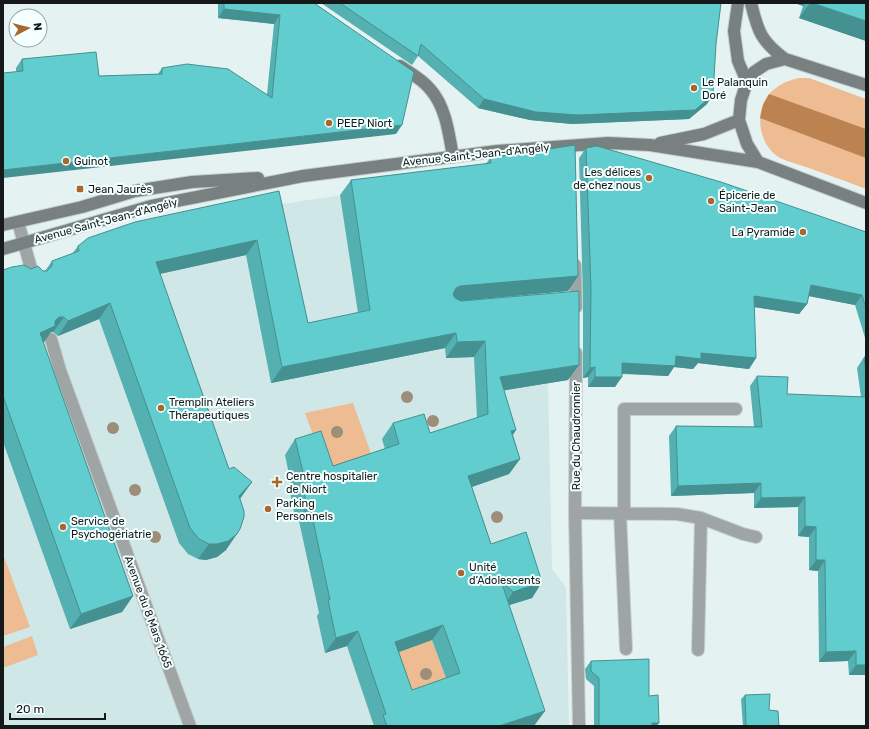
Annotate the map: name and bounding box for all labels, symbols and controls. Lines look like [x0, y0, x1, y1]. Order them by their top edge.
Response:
north arrow [8, 8, 48, 48]
text: N [30, 22, 44, 32]
place label: Le Palanquin Doré [702, 76, 768, 102]
marker: Le Palanquin Doré [689, 83, 699, 93]
place label: PEEP Niort [337, 117, 393, 130]
marker: PEEP Niort [324, 118, 334, 128]
street label: Avenue Saint-Jean-d'Angély [402, 141, 550, 169]
place label: Guinot [74, 155, 109, 168]
marker: Guinot [61, 156, 71, 166]
place label: Les délices de chez nous [573, 166, 641, 192]
marker: Les délices de chez nous [644, 173, 654, 183]
place label: Jean Jaurès [88, 183, 152, 196]
marker: Jean Jaurès [75, 184, 85, 194]
place label: Épicerie de Saint-Jean [719, 189, 776, 215]
street label: Avenue Saint-Jean-d'Angély [33, 196, 179, 246]
marker: Épicerie de Saint-Jean [706, 196, 716, 206]
place label: La Pyramide [732, 226, 795, 239]
marker: La Pyramide [798, 227, 808, 237]
street label: Rue du Chaudronnier [570, 381, 583, 490]
place label: Tremplin Ateliers Thérapeutiques [169, 396, 255, 422]
marker: Tremplin Ateliers Thérapeutiques [156, 403, 166, 413]
place label: Centre hospitalier de Niort [286, 470, 378, 496]
marker: Centre hospitalier de Niort [271, 476, 283, 488]
place label: Parking Personnels [276, 497, 333, 523]
marker: Parking Personnels [263, 504, 273, 514]
place label: Service de Psychogériatrie [71, 515, 151, 541]
marker: Service de Psychogériatrie [58, 522, 68, 532]
street label: Avenue du 8 Mars 1665 [122, 554, 175, 670]
place label: Unité d’Adolescents [469, 561, 541, 587]
marker: Unité d’Adolescents [456, 568, 466, 578]
scale bar [10, 695, 105, 721]
text: 20 m [16, 702, 44, 716]

